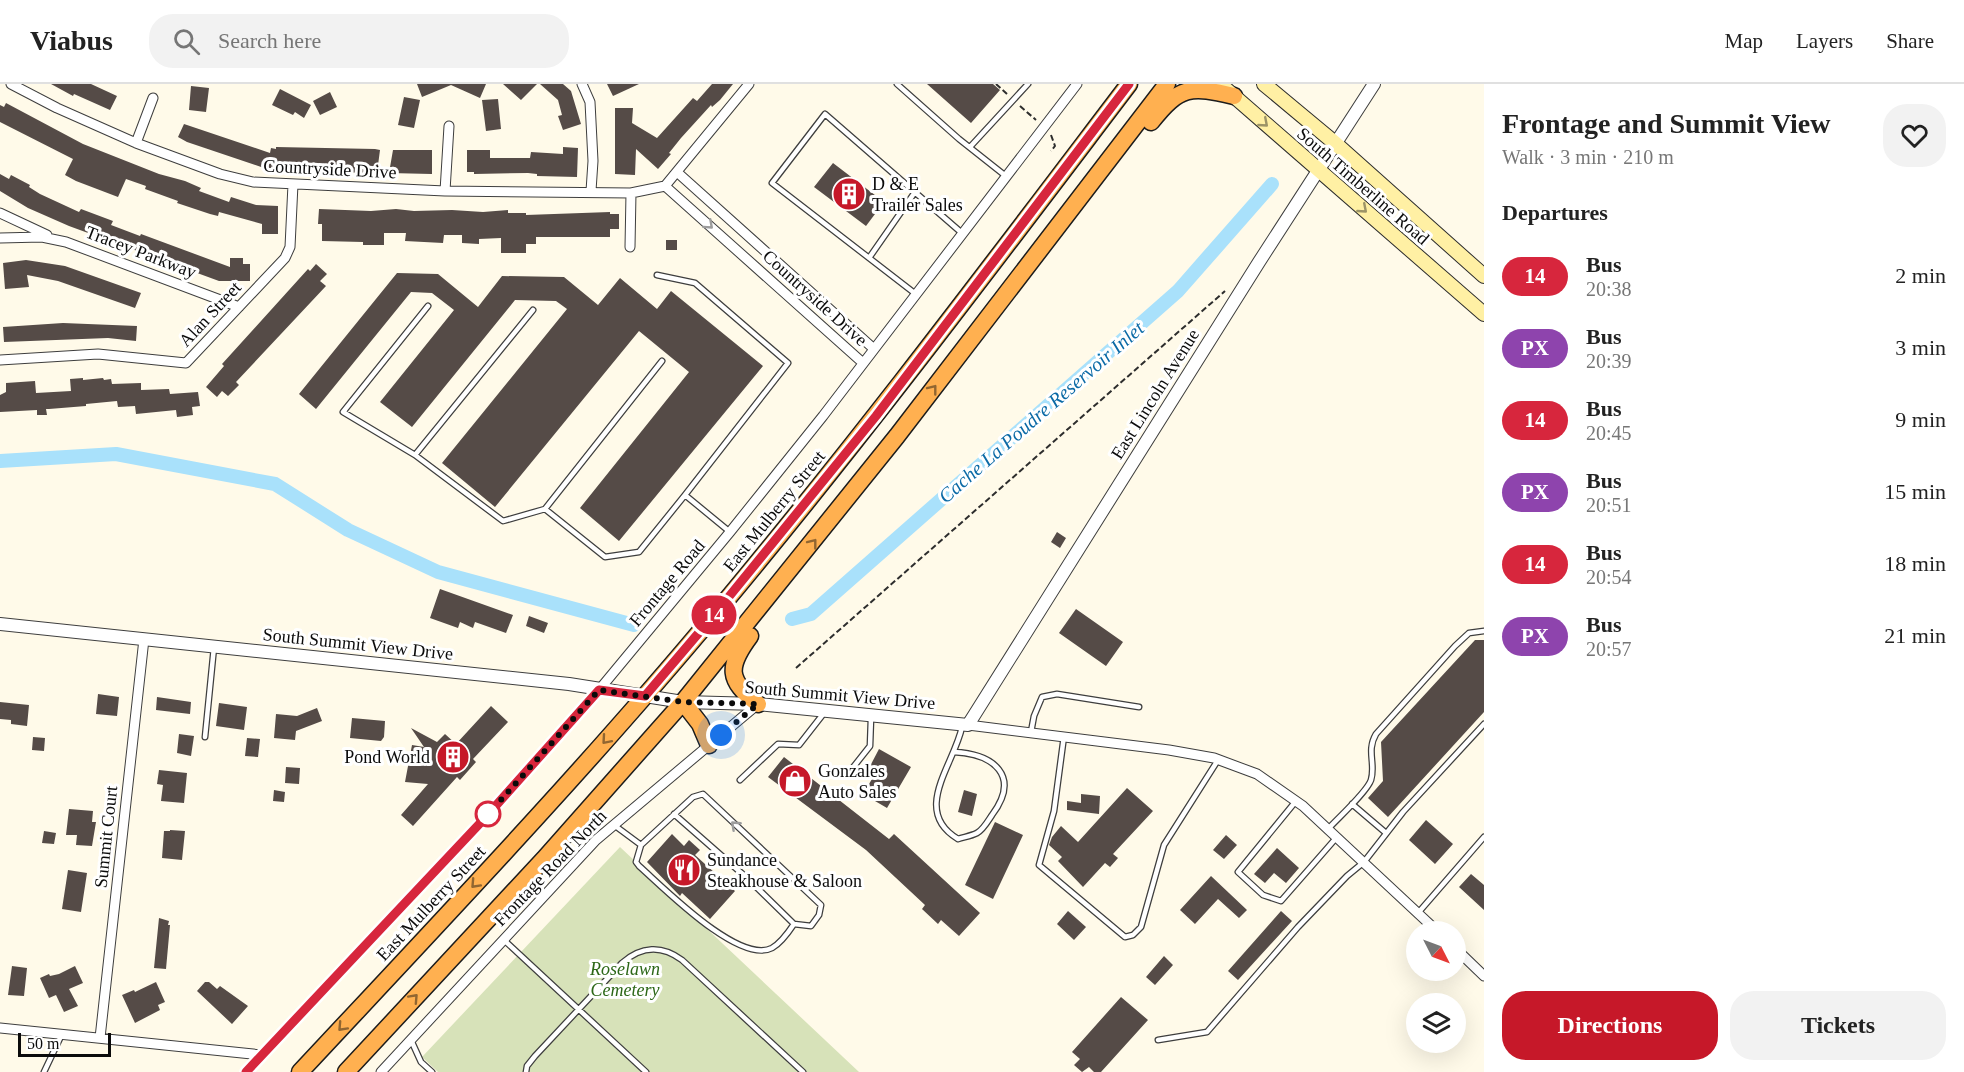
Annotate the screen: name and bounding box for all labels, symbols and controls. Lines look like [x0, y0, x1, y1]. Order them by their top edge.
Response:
search box [149, 14, 569, 68]
text: Viabus [30, 25, 113, 56]
icon: search [170, 25, 203, 58]
text: Search here [218, 28, 321, 53]
text: Map [1725, 29, 1763, 53]
text: Layers [1796, 29, 1853, 53]
text: Share [1886, 29, 1934, 53]
button: heart [1883, 104, 1946, 167]
text: Frontage and Summit View [1502, 108, 1831, 139]
one-way arrow [1257, 116, 1267, 127]
street label: South Timberline Road [1293, 123, 1433, 249]
text: Walk · 3 min · 210 m [1502, 146, 1674, 168]
street label: Countryside Drive [263, 156, 397, 182]
place label: D & E Trailer Sales [872, 174, 963, 215]
building icon: D & E Trailer Sales [831, 176, 867, 212]
text: Departures [1502, 200, 1608, 225]
one-way arrow [1356, 202, 1367, 213]
one-way arrow [702, 218, 713, 229]
street label: Tracey Parkway [83, 222, 199, 282]
street label: Countryside Drive [759, 246, 871, 350]
text: Bus [1586, 252, 1621, 277]
text: 2 min [1895, 263, 1946, 288]
text: 14 [1525, 264, 1546, 288]
street label: Alan Street [175, 277, 245, 351]
text: 20:38 [1586, 278, 1632, 300]
water label: Cache La Poudre Reservoir Inlet [934, 317, 1148, 507]
text: Bus [1586, 324, 1621, 349]
street label: East Lincoln Avenue [1107, 325, 1203, 463]
text: 3 min [1895, 335, 1946, 360]
text: PX [1521, 336, 1549, 360]
text: 20:39 [1586, 350, 1632, 372]
one-way arrow [926, 385, 937, 396]
text: Bus [1586, 396, 1621, 421]
text: 9 min [1895, 407, 1946, 432]
text: 14 [1525, 408, 1546, 432]
text: 20:45 [1586, 422, 1632, 444]
street label: East Mulberry Street [719, 446, 829, 576]
text: Bus [1586, 468, 1621, 493]
text: 15 min [1884, 479, 1946, 504]
text: PX [1521, 480, 1549, 504]
text: 20:51 [1586, 494, 1632, 516]
street label: Frontage Road [625, 536, 709, 630]
one-way arrow [805, 539, 816, 550]
text: Bus [1586, 540, 1621, 565]
text: 18 min [1884, 551, 1946, 576]
text: 14 [1525, 552, 1546, 576]
text: 20:54 [1586, 566, 1632, 588]
line badge: 14 [687, 596, 741, 634]
text: 14 [704, 603, 725, 627]
text: Bus [1586, 612, 1621, 637]
text: 21 min [1884, 623, 1946, 648]
street label: South Summit View Drive [262, 624, 454, 664]
text: PX [1521, 624, 1549, 648]
text: 20:57 [1586, 638, 1632, 660]
street label: South Summit View Drive [744, 677, 936, 713]
your location [706, 720, 736, 750]
one-way arrow [602, 733, 613, 743]
building icon: Pond World [435, 739, 471, 775]
place label: Pond World [344, 747, 430, 767]
place label: Gonzales Auto Sales [818, 761, 897, 802]
shop icon: Gonzales Auto Sales [777, 763, 813, 799]
street label: Summit Court [91, 785, 121, 889]
unlabelled marker [475, 801, 501, 827]
street label: Frontage Road North [490, 806, 610, 930]
one-way arrow [731, 821, 742, 832]
street label: East Mulberry Street [373, 841, 489, 965]
place label: Sundance Steakhouse & Saloon [707, 850, 862, 891]
restaurant icon: Sundance Steakhouse & Saloon [666, 852, 702, 888]
one-way arrow [471, 877, 482, 888]
north arrow [1406, 921, 1466, 981]
map controls [1406, 921, 1466, 1053]
park label: Roselawn Cemetery [589, 959, 660, 1000]
button: Directions [1502, 991, 1718, 1060]
button: Tickets [1730, 991, 1946, 1060]
button: layers [1406, 993, 1466, 1053]
one-way arrow [407, 995, 418, 1005]
one-way arrow [339, 1019, 350, 1030]
scale bar [18, 1030, 111, 1058]
text: 50 m [27, 1035, 59, 1052]

